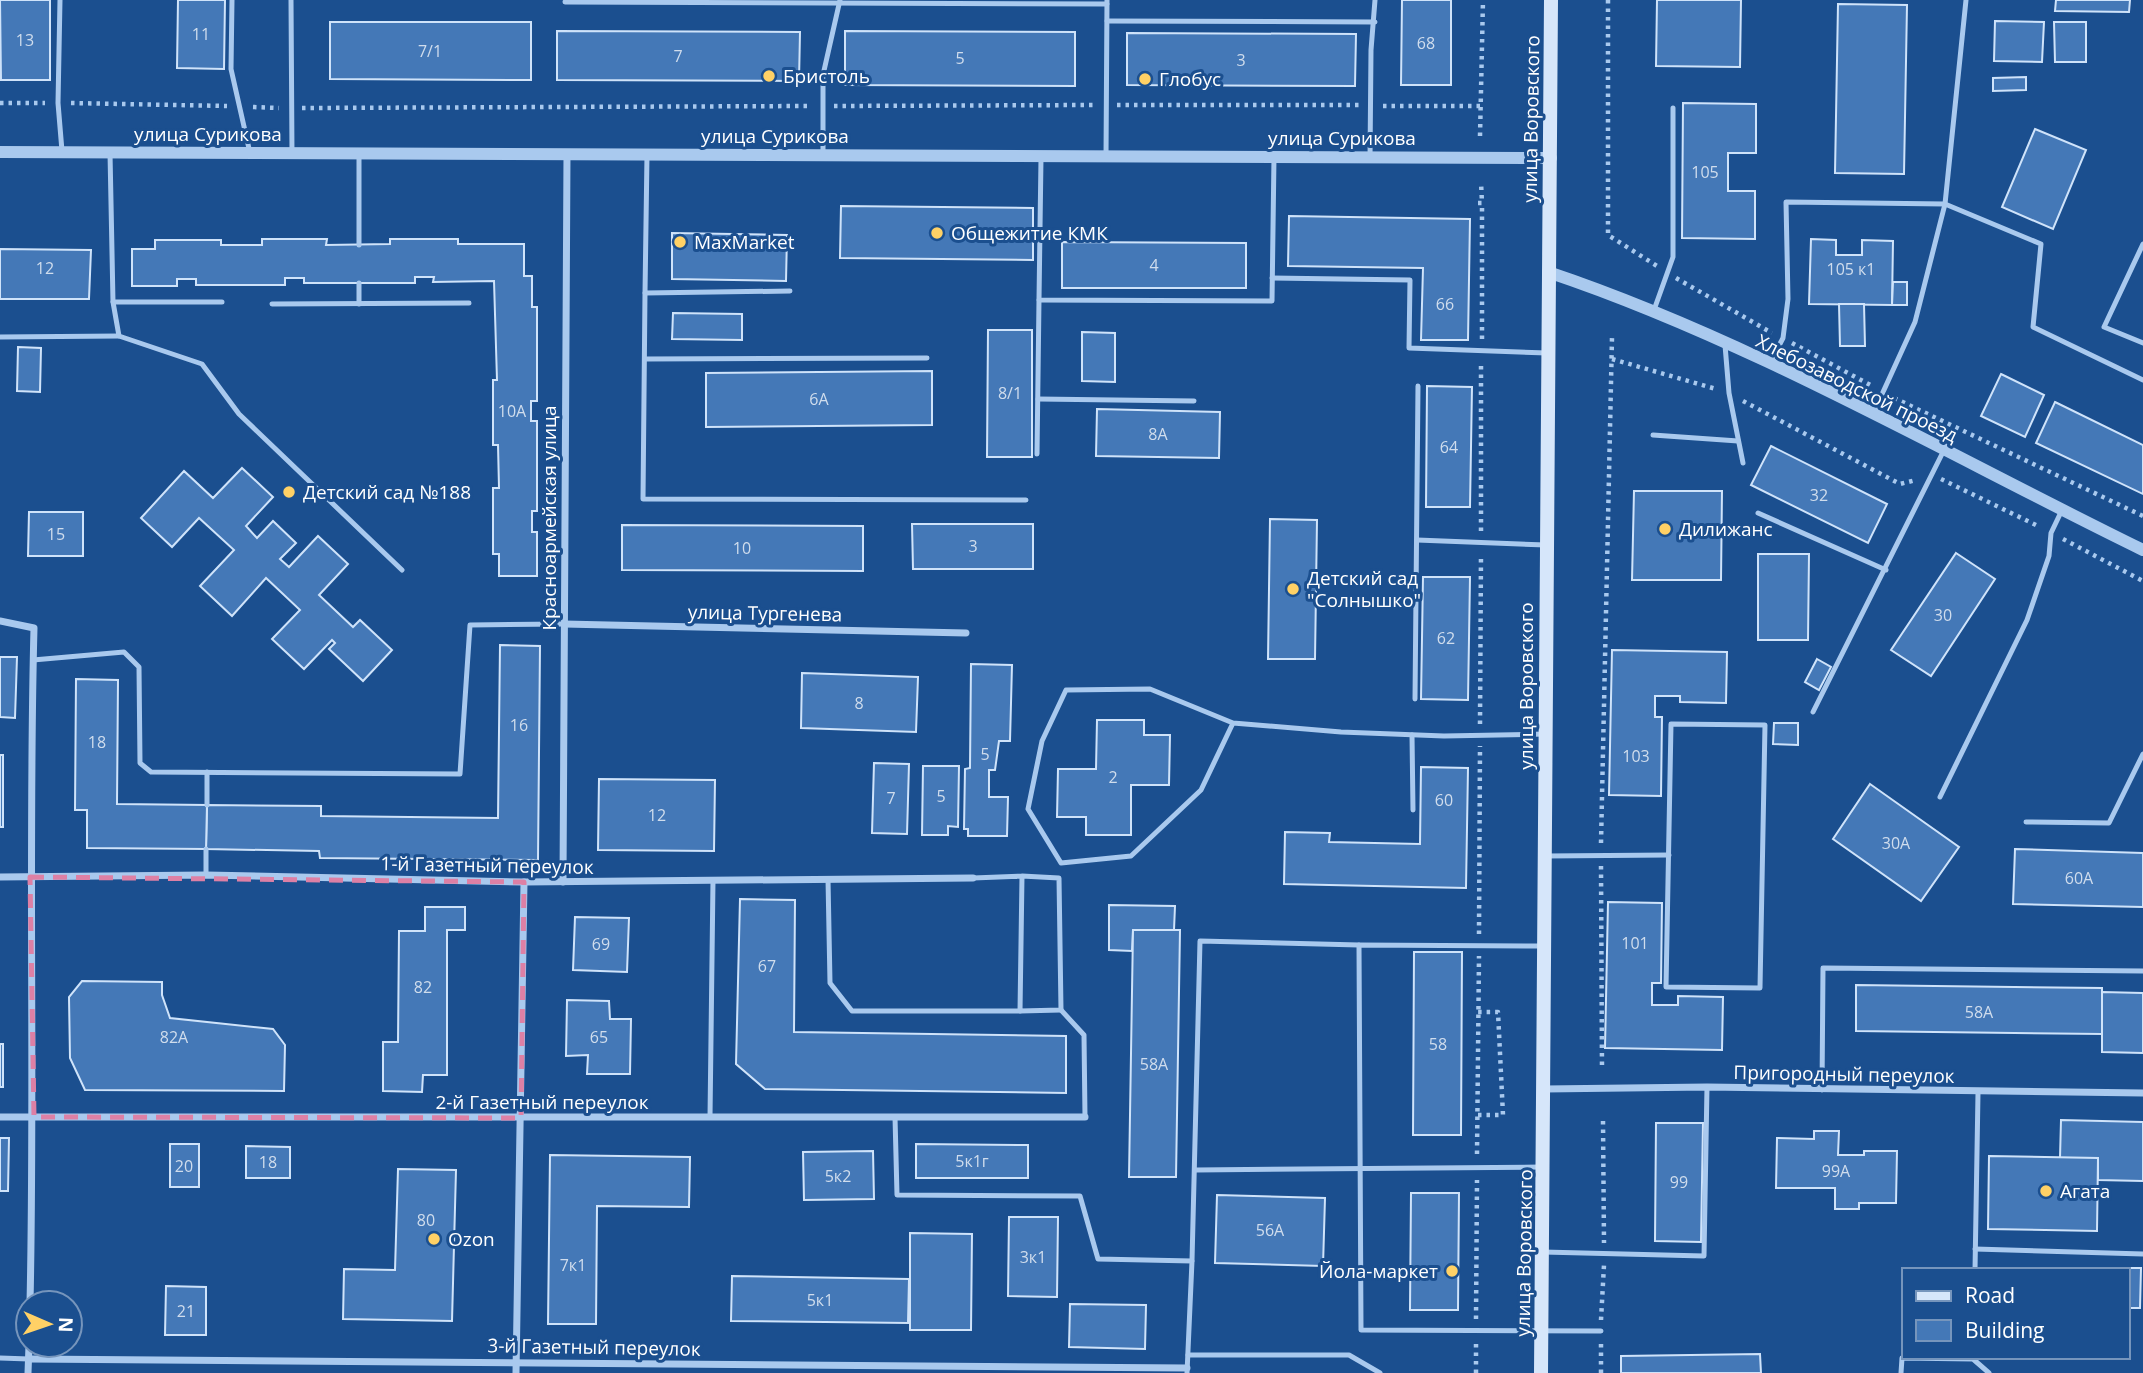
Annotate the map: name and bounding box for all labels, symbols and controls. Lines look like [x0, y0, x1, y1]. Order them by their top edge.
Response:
house number: 11 [192, 23, 210, 45]
house number: 13 [16, 29, 34, 51]
house number: 68 [1417, 32, 1435, 54]
street label: улица Воровского [1517, 35, 1545, 203]
house number: 7/1 [418, 40, 442, 62]
house number: 7 [673, 45, 683, 67]
house number: 5 [955, 47, 965, 69]
house number: 3 [1236, 49, 1246, 71]
place label: Бристоль [783, 63, 870, 89]
place label: Глобус [1159, 66, 1221, 92]
marker: Бристоль [761, 68, 777, 84]
marker: Глобус [1137, 71, 1153, 87]
street label: улица Сурикова [134, 121, 282, 147]
street label: улица Сурикова [701, 123, 849, 149]
street label: улица Сурикова [1268, 125, 1416, 151]
house number: 105 [1691, 161, 1719, 183]
place label: Общежитие КМК [951, 220, 1108, 246]
marker: Общежитие КМК [929, 225, 945, 241]
place label: MaxMarket [694, 229, 795, 255]
marker: MaxMarket [672, 234, 688, 250]
house number: 4 [1149, 254, 1159, 276]
house number: 12 [36, 257, 54, 279]
house number: 105 к1 [1826, 258, 1876, 280]
house number: 66 [1436, 293, 1454, 315]
street label: Хлебозаводской проезд [1752, 328, 1962, 448]
house number: 8/1 [998, 382, 1022, 404]
house number: 6А [809, 388, 830, 410]
house number: 10А [498, 400, 527, 422]
street label: Красноармейская улица [536, 405, 562, 631]
house number: 8А [1148, 423, 1169, 445]
house number: 64 [1440, 436, 1458, 458]
place label: Детский сад №188 [303, 479, 471, 505]
marker: Детский сад №188 [281, 484, 297, 500]
house number: 32 [1810, 484, 1828, 506]
place label: Дилижанс [1679, 516, 1773, 542]
marker: Дилижанс [1657, 521, 1673, 537]
house number: 15 [47, 523, 65, 545]
house number: 3 [968, 535, 978, 557]
house number: 10 [733, 537, 751, 559]
place label: Детский сад "Солнышко" [1307, 565, 1421, 613]
marker: Детский сад "Солнышко" [1285, 581, 1301, 597]
street label: улица Тургенева [688, 599, 842, 627]
street label: улица Воровского [1513, 602, 1539, 770]
house number: 30 [1934, 604, 1952, 626]
house number: 62 [1437, 627, 1455, 649]
house number: 8 [854, 692, 864, 714]
house number: 16 [510, 714, 528, 736]
house number: 18 [88, 731, 106, 753]
house number: 5 [980, 743, 990, 765]
house number: 103 [1622, 745, 1650, 767]
house number: 2 [1108, 766, 1118, 788]
house number: 5 [936, 785, 946, 807]
house number: 7 [886, 787, 896, 809]
house number: 60 [1435, 789, 1453, 811]
house number: 12 [648, 804, 666, 826]
house number: 30А [1882, 832, 1911, 854]
street label: 1-й Газетный переулок [380, 850, 594, 880]
house number: 60А [2065, 867, 2094, 889]
house number: 101 [1621, 932, 1649, 954]
house number: 69 [592, 933, 610, 955]
house number: 67 [758, 955, 776, 977]
house number: 82 [414, 976, 432, 998]
house number: 58А [1965, 1001, 1994, 1023]
house number: 82А [160, 1026, 189, 1048]
house number: 65 [590, 1026, 608, 1048]
house number: 58 [1429, 1033, 1447, 1055]
house number: 58А [1140, 1053, 1169, 1075]
street label: Пригородный переулок [1733, 1059, 1955, 1089]
street label: 2-й Газетный переулок [435, 1089, 649, 1115]
house number: 5к1г [955, 1150, 989, 1172]
house number: 18 [259, 1151, 277, 1173]
house number: 20 [175, 1155, 193, 1177]
house number: 99А [1822, 1160, 1851, 1182]
house number: 5к2 [825, 1165, 851, 1187]
street label: улица Воровского [1510, 1169, 1538, 1337]
house number: 99 [1670, 1171, 1688, 1193]
place label: Агата [2060, 1178, 2110, 1204]
marker: Агата [2038, 1183, 2054, 1199]
house number: 80 [417, 1209, 435, 1231]
house number: 56А [1256, 1219, 1285, 1241]
place label: Ozon [448, 1226, 495, 1252]
marker: Ozon [426, 1231, 442, 1247]
house number: 3к1 [1020, 1246, 1046, 1268]
house number: 7к1 [560, 1254, 586, 1276]
place label: Йола-маркет [1319, 1258, 1438, 1284]
marker: Йола-маркет [1444, 1263, 1460, 1279]
legend [1902, 1268, 2129, 1359]
text: Road [1965, 1281, 2015, 1309]
north arrow [14, 1289, 84, 1359]
house number: 5к1 [807, 1289, 833, 1311]
house number: 21 [177, 1300, 195, 1322]
text: N [53, 1316, 79, 1333]
text: Building [1965, 1316, 2044, 1344]
street label: 3-й Газетный переулок [487, 1332, 701, 1362]

